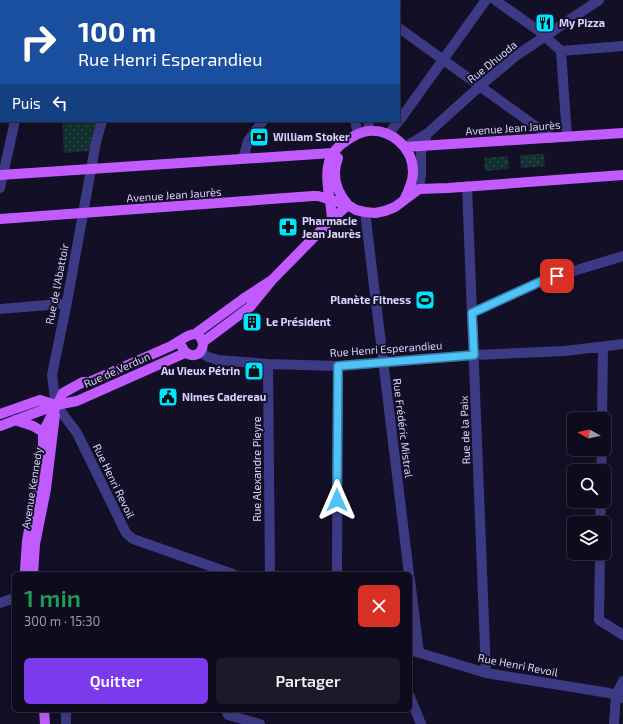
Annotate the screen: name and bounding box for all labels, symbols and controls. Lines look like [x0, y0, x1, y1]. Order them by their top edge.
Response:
restaurant icon: My Pizza [534, 12, 556, 34]
text: 100 m [78, 14, 156, 48]
icon: right [12, 16, 64, 68]
place label: My Pizza [559, 16, 605, 30]
street label: Rue Dhuoda [464, 38, 519, 86]
text: Rue Henri Esperandieu [78, 48, 263, 70]
icon: left [49, 92, 71, 114]
text: Puis [12, 94, 41, 112]
street label: Avenue Jean Jaurès [465, 118, 561, 137]
bank icon: William Stoker [248, 126, 270, 148]
place label: William Stoker [273, 130, 350, 143]
street label: Avenue Jean Jaurès [126, 185, 222, 204]
place label: Pharmacie Jean Jaurès [302, 214, 361, 240]
pharmacy icon: Pharmacie Jean Jaurès [277, 216, 299, 238]
street label: Rue de l'Abattoir [42, 242, 71, 325]
pin [540, 259, 574, 293]
icon: arrive [546, 265, 568, 287]
sports icon: Planète Fitness [414, 289, 436, 311]
place label: Planète Fitness [330, 293, 411, 306]
building icon: Le Président [241, 311, 263, 333]
place label: Le Président [266, 315, 331, 328]
street label: Rue Henri Esperandieu [329, 338, 443, 359]
street label: Rue de Verdun [82, 349, 152, 390]
shop icon: Au Vieux Pétrin [243, 360, 265, 382]
place label: Au Vieux Pétrin [161, 364, 240, 377]
street label: Rue Frédéric Mistral [391, 377, 416, 479]
public building icon: Nimes Cadereau [157, 386, 179, 408]
place label: Nimes Cadereau [182, 390, 266, 403]
street label: Rue de la Paix [457, 395, 472, 465]
north arrow [567, 412, 611, 456]
map controls [567, 412, 611, 560]
street label: Rue Alexandre Pieyre [250, 416, 263, 522]
street label: Rue Henri Revoil [91, 441, 138, 521]
street label: Avenue Kennedy [19, 446, 44, 530]
button: search [567, 464, 611, 508]
position arrow [316, 479, 358, 521]
button: layers [567, 516, 611, 560]
text: 1 min [24, 583, 81, 612]
button: close [358, 585, 400, 627]
text: 300 m · 15:30 [24, 613, 100, 629]
street label: Rue Henri Revoil [477, 650, 560, 679]
button: Quitter [24, 658, 208, 704]
button: Partager [216, 658, 400, 704]

